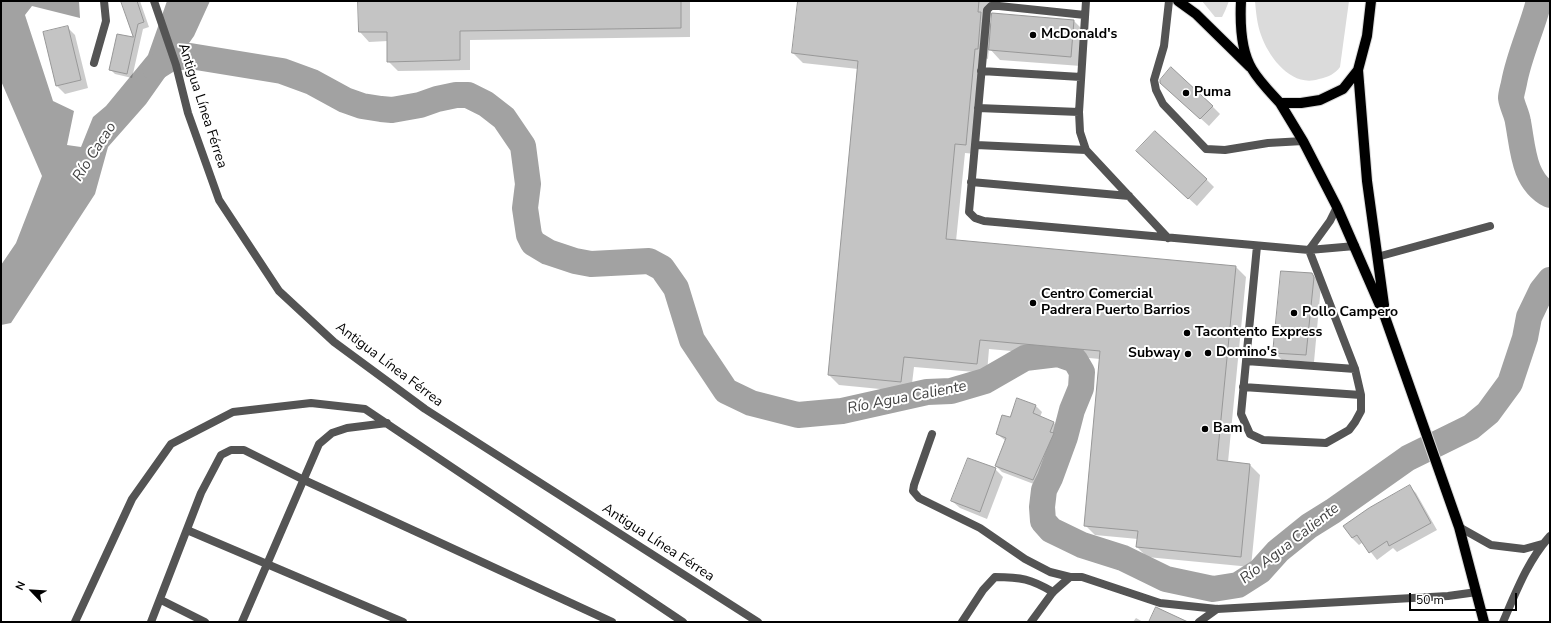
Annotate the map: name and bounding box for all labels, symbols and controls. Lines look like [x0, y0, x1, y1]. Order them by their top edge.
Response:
place label: McDonald's [1041, 27, 1117, 43]
marker: McDonald's [1028, 30, 1038, 40]
street label: Antigua Línea Férrea [174, 41, 230, 171]
place label: Puma [1194, 85, 1231, 101]
marker: Puma [1181, 88, 1191, 98]
water label: Río Cacao [69, 119, 121, 185]
place label: Centro Comercial Padrera Puerto Barrios [1041, 287, 1190, 320]
marker: Centro Comercial Padrera Puerto Barrios [1028, 298, 1038, 308]
place label: Pollo Campero [1302, 305, 1398, 321]
marker: Pollo Campero [1289, 308, 1299, 318]
street label: Antigua Línea Férrea [332, 319, 446, 411]
place label: Tacontento Express [1195, 325, 1322, 341]
marker: Tacontento Express [1182, 328, 1192, 338]
place label: Domino's [1216, 345, 1277, 361]
place label: Subway [1128, 346, 1180, 362]
marker: Domino's [1203, 348, 1213, 358]
marker: Subway [1183, 349, 1193, 359]
water label: Río Agua Caliente [846, 378, 968, 418]
place label: Bam [1213, 421, 1243, 437]
marker: Bam [1200, 424, 1210, 434]
street label: Antigua Línea Férrea [599, 500, 717, 586]
water label: Río Agua Caliente [1237, 500, 1343, 588]
north arrow [12, 571, 52, 611]
text: N [12, 579, 29, 593]
scale bar [1411, 585, 1519, 611]
text: 50 m [1416, 592, 1444, 608]

